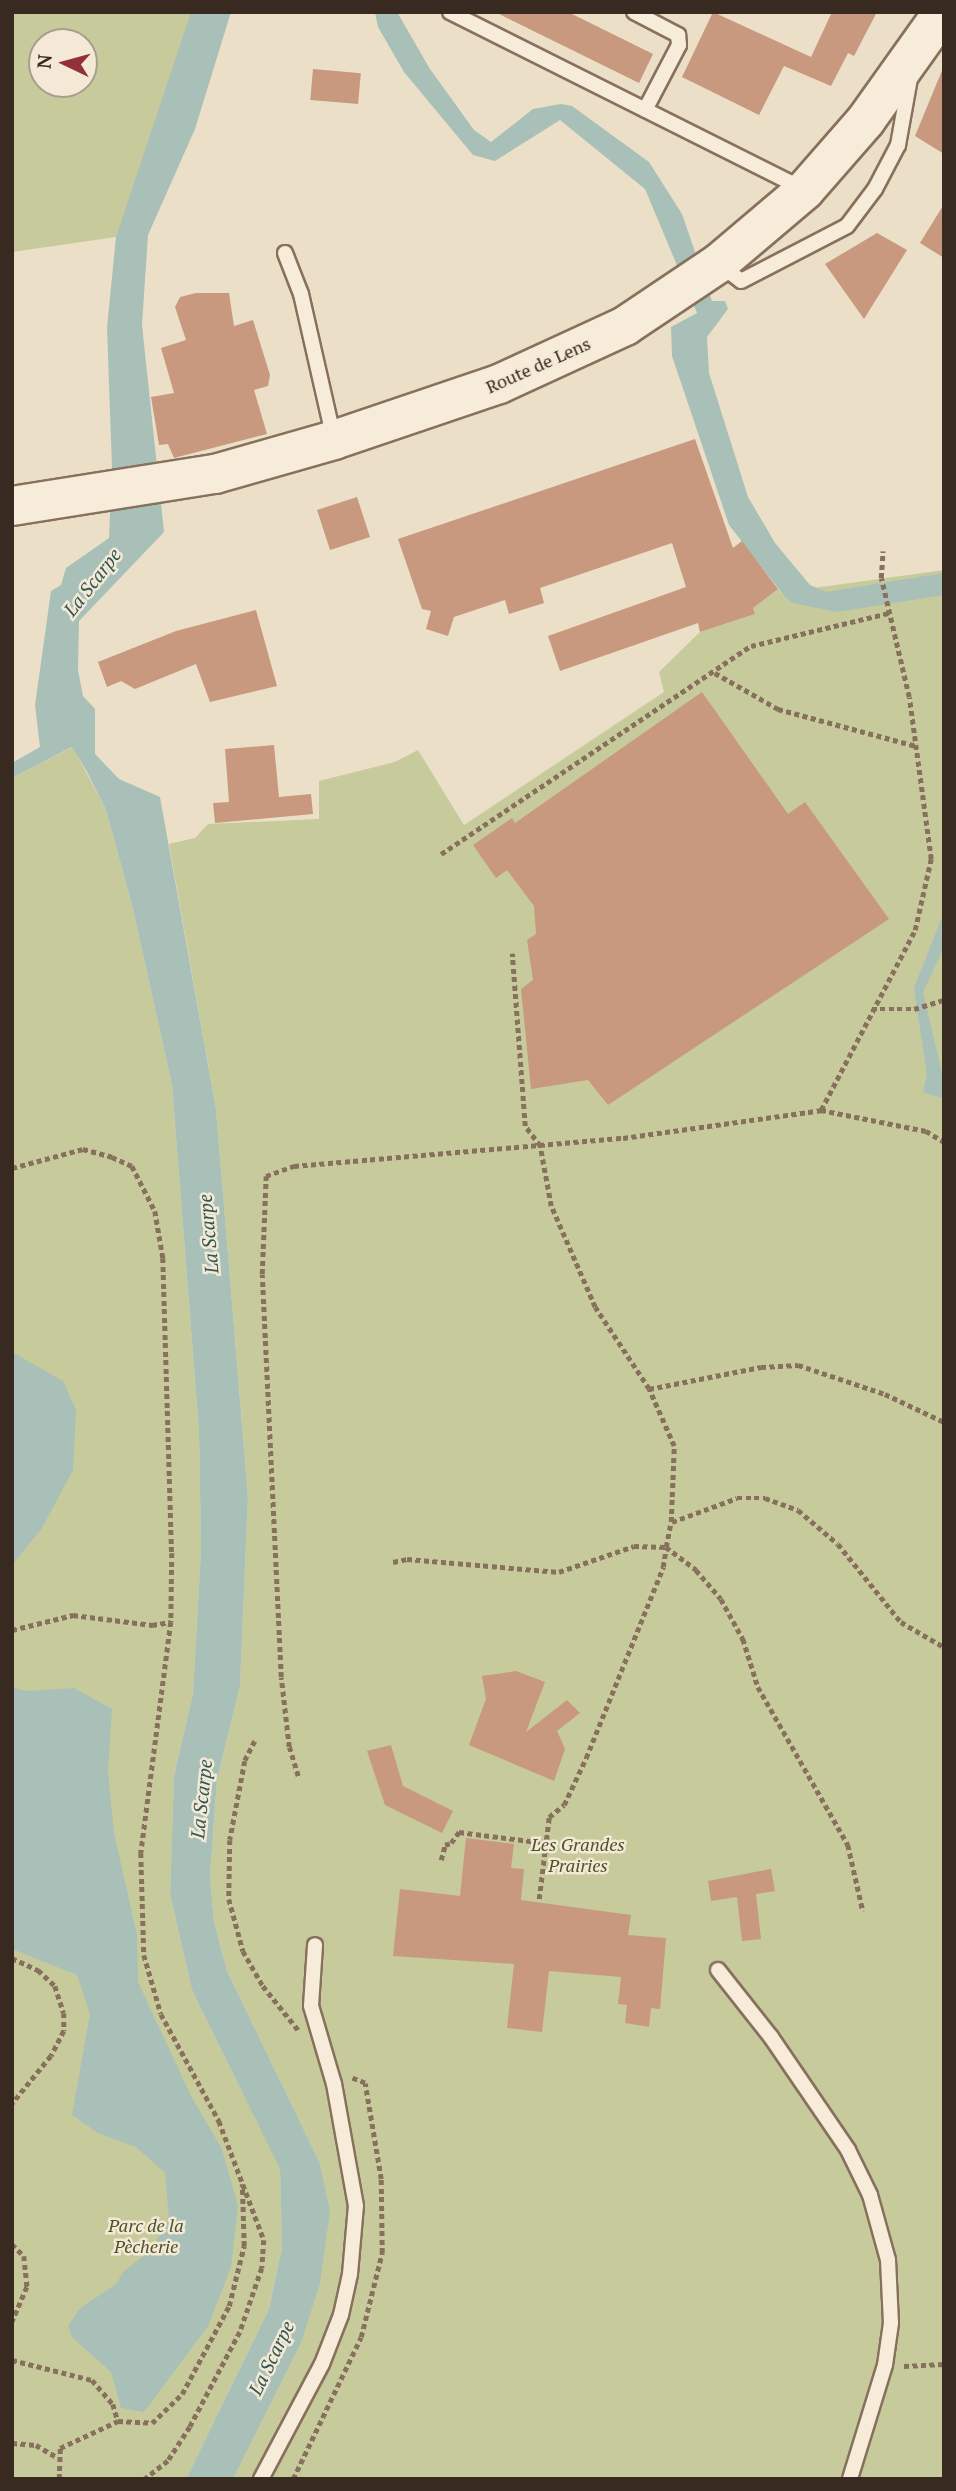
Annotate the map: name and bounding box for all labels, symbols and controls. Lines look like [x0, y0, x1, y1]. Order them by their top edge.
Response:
north arrow [28, 28, 98, 98]
text: N [30, 53, 57, 70]
street label: Route de Lens [482, 332, 594, 398]
water label: La Scarpe [59, 544, 125, 620]
water label: La Scarpe [193, 1193, 223, 1275]
water label: La Scarpe [186, 1758, 216, 1840]
park label: Les Grandes Prairies [531, 1834, 625, 1876]
park label: Parc de la Pècherie [108, 2215, 184, 2258]
water label: La Scarpe [243, 2317, 299, 2399]

